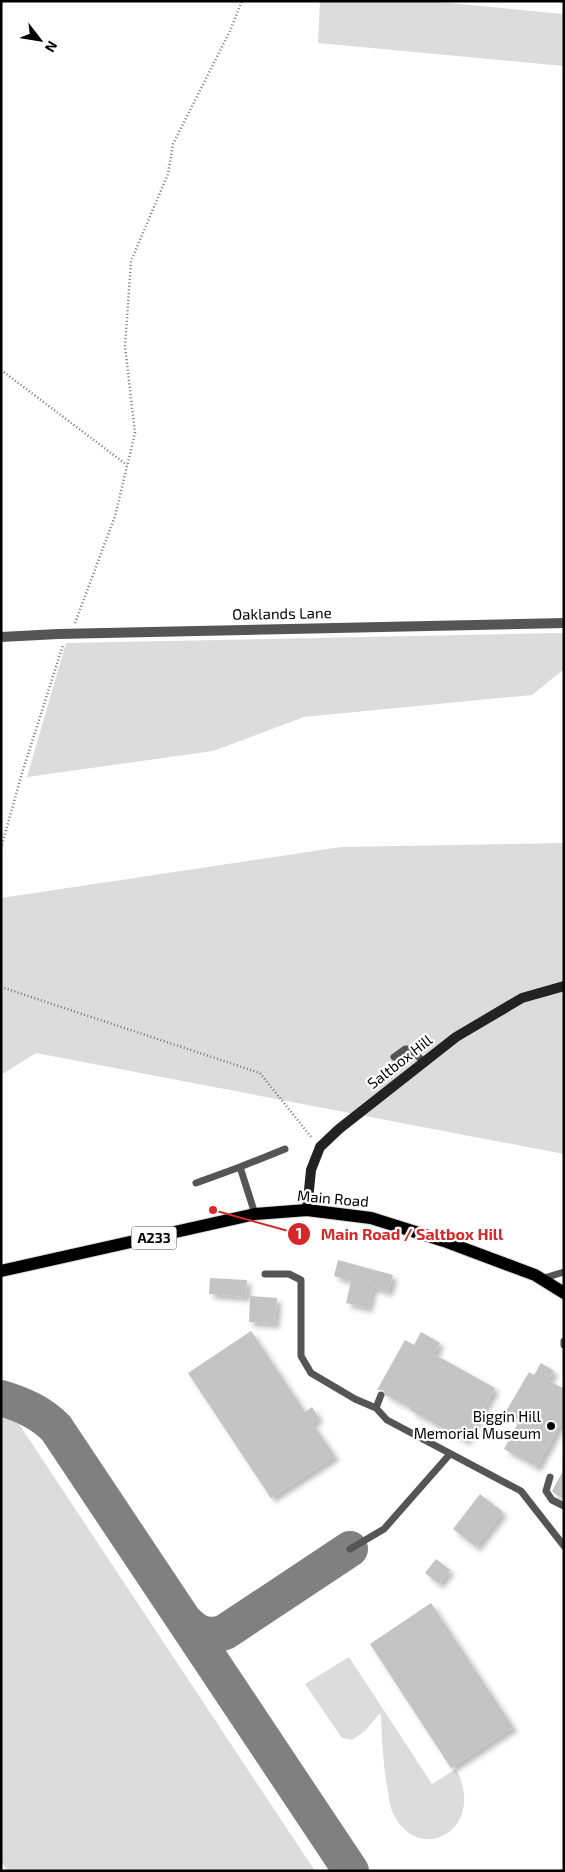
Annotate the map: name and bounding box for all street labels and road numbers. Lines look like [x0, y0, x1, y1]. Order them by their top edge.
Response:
street label: Oaklands Lane [232, 603, 332, 623]
street label: Saltbox Hill [363, 1030, 436, 1092]
street label: Main Road [297, 1186, 370, 1210]
road number: A233 [132, 1226, 176, 1250]

